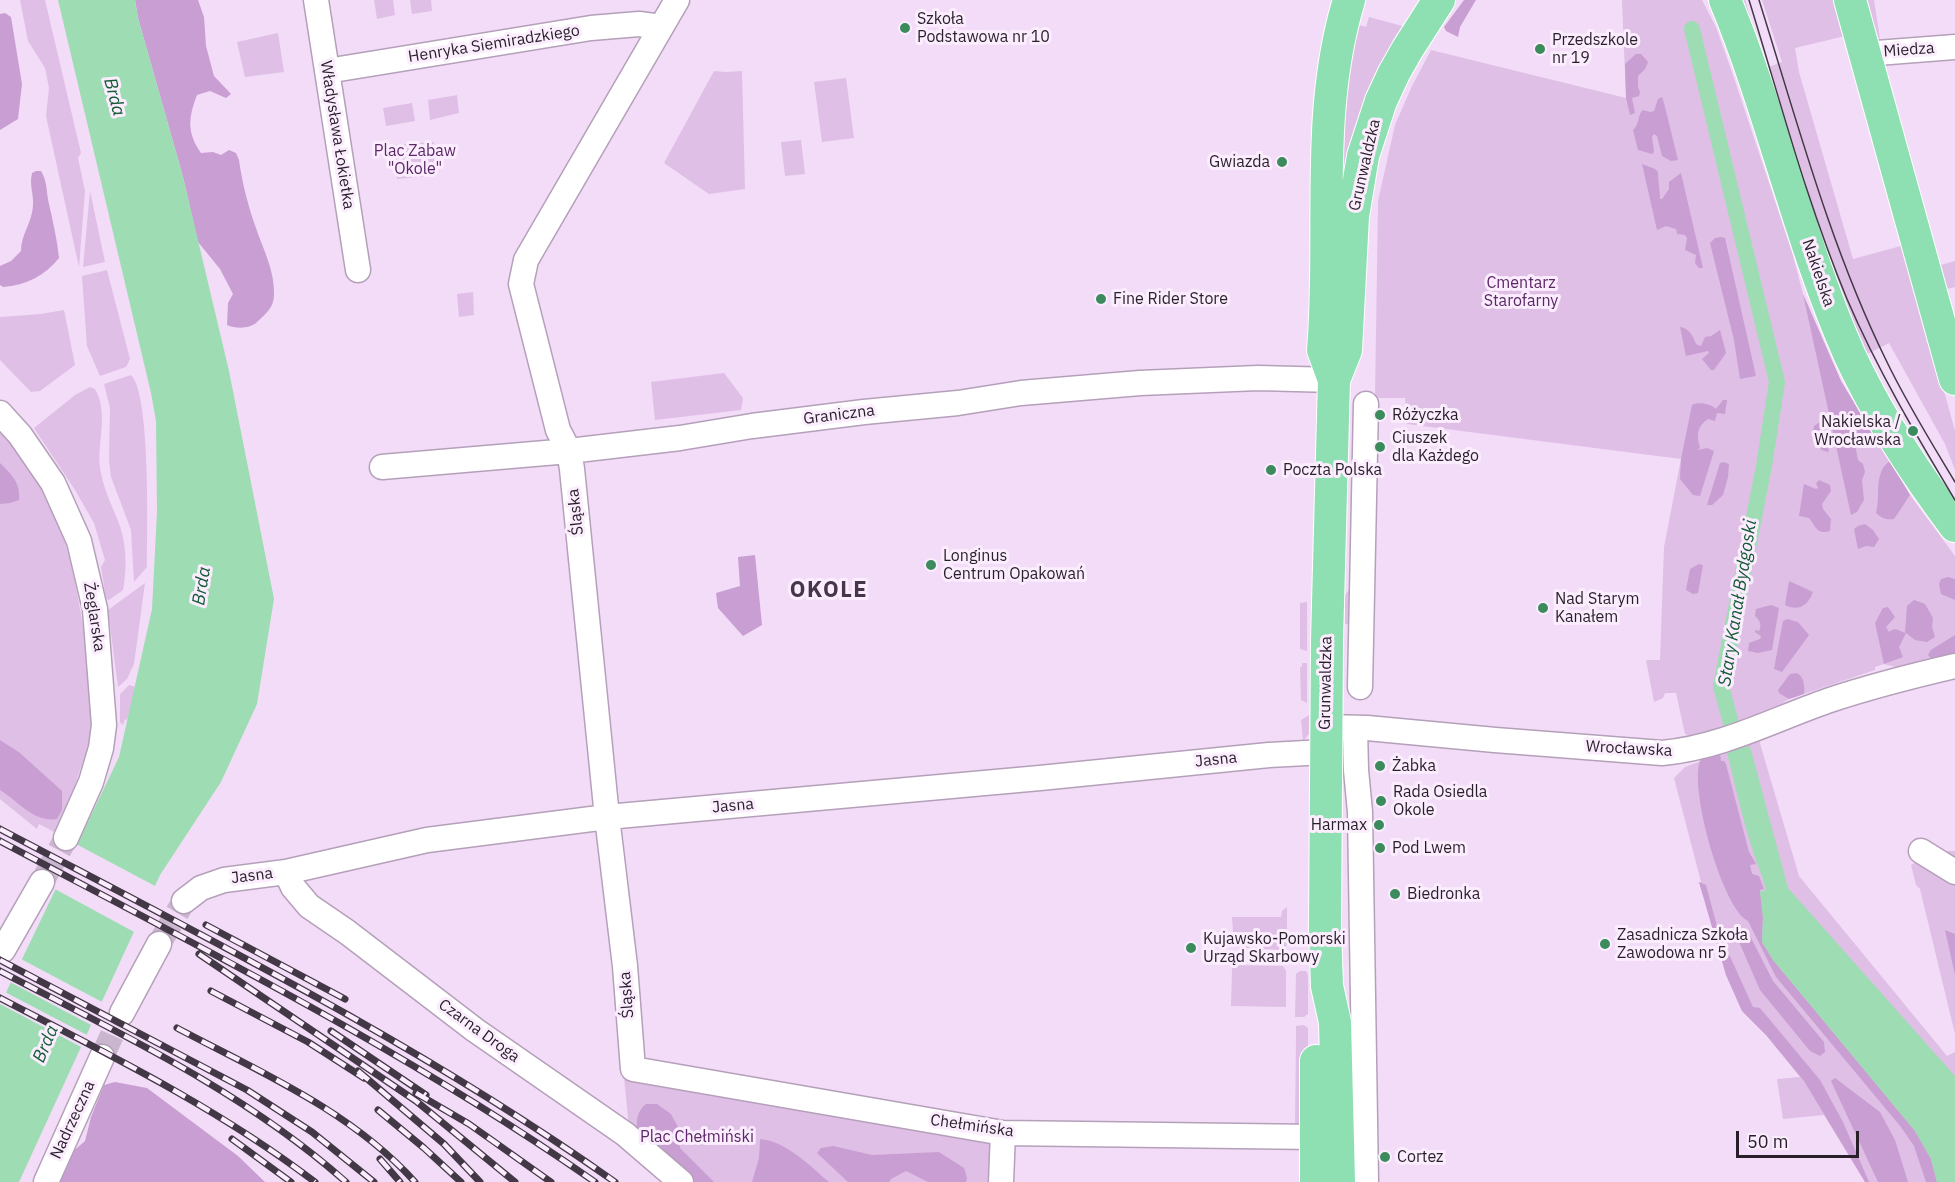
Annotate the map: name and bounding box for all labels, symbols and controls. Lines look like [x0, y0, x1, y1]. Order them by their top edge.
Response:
place label: Szkoła Podstawowa nr 10 [917, 9, 1050, 47]
street label: Henryka Siemiradzkiego [407, 21, 581, 67]
marker: Szkoła Podstawowa nr 10 [898, 21, 912, 35]
place label: Przedszkole nr 19 [1552, 30, 1638, 68]
street label: Miedza [1883, 39, 1935, 61]
marker: Przedszkole nr 19 [1533, 42, 1547, 56]
street label: Władysława Łokietka [316, 59, 358, 211]
water label: Brda [99, 76, 129, 118]
street label: Grunwaldzka [1345, 117, 1385, 213]
park label: Plac Zabaw "Okole" [374, 141, 456, 179]
place label: Gwiazda [1209, 152, 1270, 172]
marker: Gwiazda [1275, 155, 1289, 169]
street label: Nakielska [1798, 237, 1838, 309]
park label: Cmentarz Starofarny [1484, 273, 1558, 311]
place label: Fine Rider Store [1113, 289, 1228, 309]
marker: Fine Rider Store [1094, 292, 1108, 306]
street label: Graniczna [802, 401, 876, 429]
place label: Różyczka [1392, 405, 1459, 425]
marker: Różyczka [1373, 408, 1387, 422]
place label: Nakielska / Wrocławska [1814, 412, 1901, 450]
marker: Nakielska / Wrocławska [1906, 424, 1920, 438]
place label: Ciuszek dla Każdego [1392, 428, 1479, 466]
marker: Ciuszek dla Każdego [1373, 440, 1387, 454]
place label: Poczta Polska [1283, 460, 1382, 480]
marker: Poczta Polska [1264, 463, 1278, 477]
street label: Śląska [564, 488, 588, 536]
water label: Stary Kanał Bydgoski [1714, 518, 1762, 688]
place label: Longinus Centrum Opakowań [943, 546, 1085, 584]
marker: Longinus Centrum Opakowań [924, 558, 938, 572]
water label: Brda [188, 565, 216, 607]
district label: OKOLE [790, 578, 868, 604]
street label: Żeglarska [79, 581, 109, 653]
place label: Nad Starym Kanałem [1555, 589, 1639, 627]
marker: Nad Starym Kanałem [1536, 601, 1550, 615]
street label: Grunwaldzka [1316, 636, 1336, 730]
street label: Wrocławska [1585, 737, 1673, 761]
street label: Jasna [1194, 748, 1238, 772]
place label: Żabka [1392, 756, 1436, 776]
marker: Żabka [1373, 759, 1387, 773]
place label: Rada Osiedla Okole [1393, 782, 1487, 820]
marker: Rada Osiedla Okole [1374, 794, 1388, 808]
street label: Jasna [711, 795, 755, 817]
place label: Harmax [1311, 815, 1367, 835]
marker: Harmax [1372, 818, 1386, 832]
place label: Pod Lwem [1392, 838, 1466, 858]
marker: Pod Lwem [1373, 841, 1387, 855]
street label: Jasna [230, 864, 274, 888]
place label: Biedronka [1407, 884, 1480, 904]
marker: Biedronka [1388, 887, 1402, 901]
place label: Zasadnicza Szkoła Zawodowa nr 5 [1617, 925, 1748, 963]
place label: Kujawsko-Pomorski Urząd Skarbowy [1203, 929, 1346, 967]
marker: Zasadnicza Szkoła Zawodowa nr 5 [1598, 937, 1612, 951]
marker: Kujawsko-Pomorski Urząd Skarbowy [1184, 941, 1198, 955]
street label: Śląska [616, 971, 638, 1019]
street label: Czarna Droga [435, 995, 523, 1067]
water label: Brda [29, 1022, 63, 1066]
street label: Nadrzeczna [47, 1078, 99, 1162]
street label: Chełmińska [929, 1111, 1015, 1141]
scale bar [1739, 1119, 1862, 1157]
park label: Plac Chełmiński [640, 1127, 754, 1147]
text: 50 m [1747, 1130, 1789, 1153]
place label: Cortez [1397, 1147, 1444, 1167]
marker: Cortez [1378, 1150, 1392, 1164]

